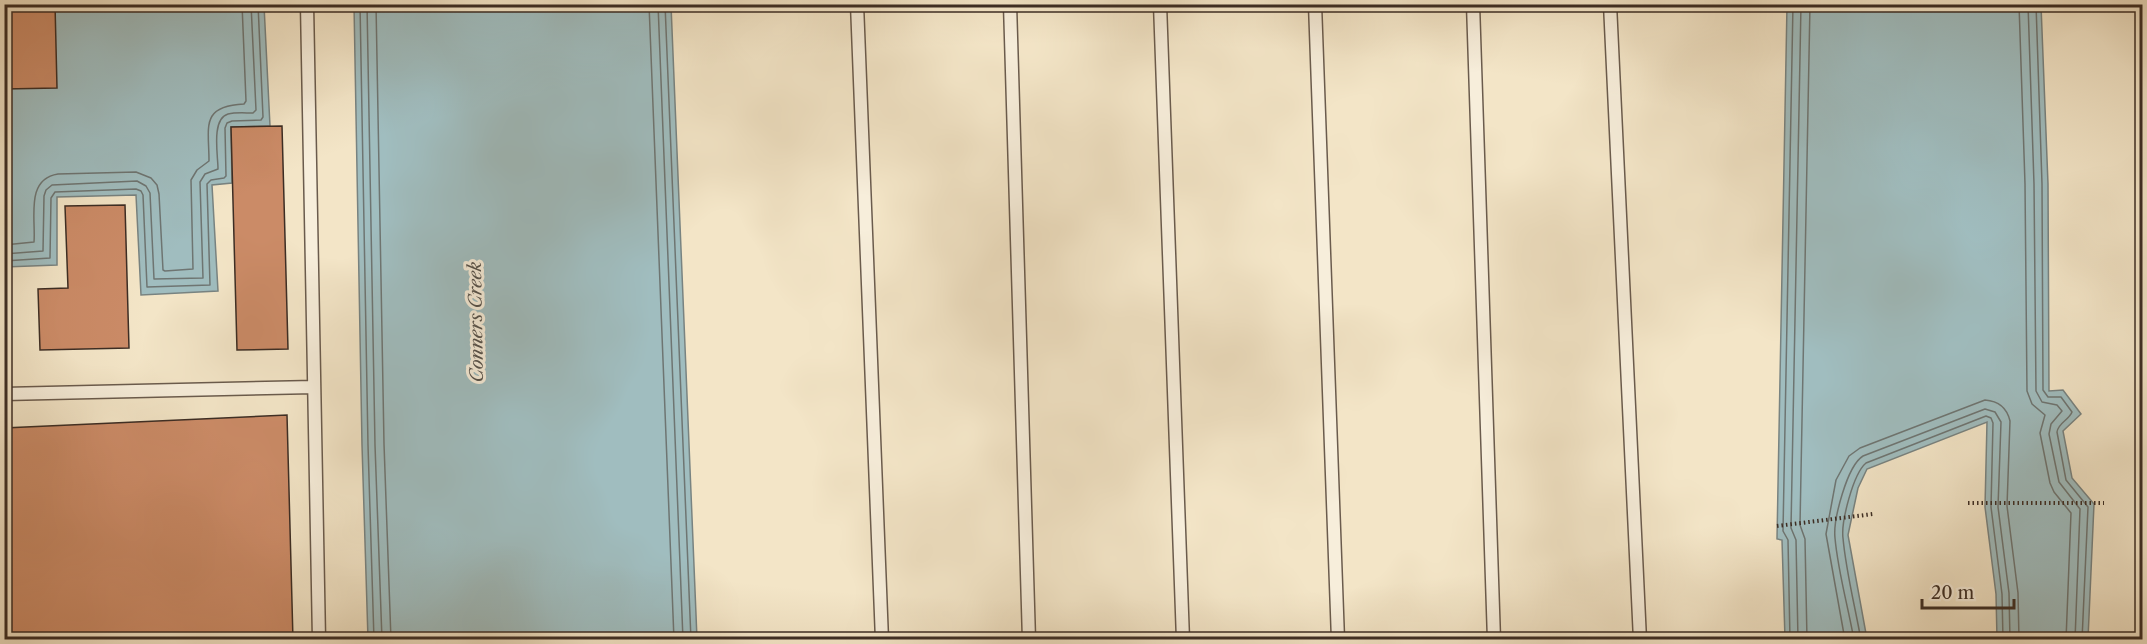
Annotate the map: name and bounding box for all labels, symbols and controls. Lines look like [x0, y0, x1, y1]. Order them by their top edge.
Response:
water label: Conners Creek [464, 261, 488, 382]
scale bar [1922, 572, 2014, 610]
text: 20 m [1931, 582, 1975, 604]

